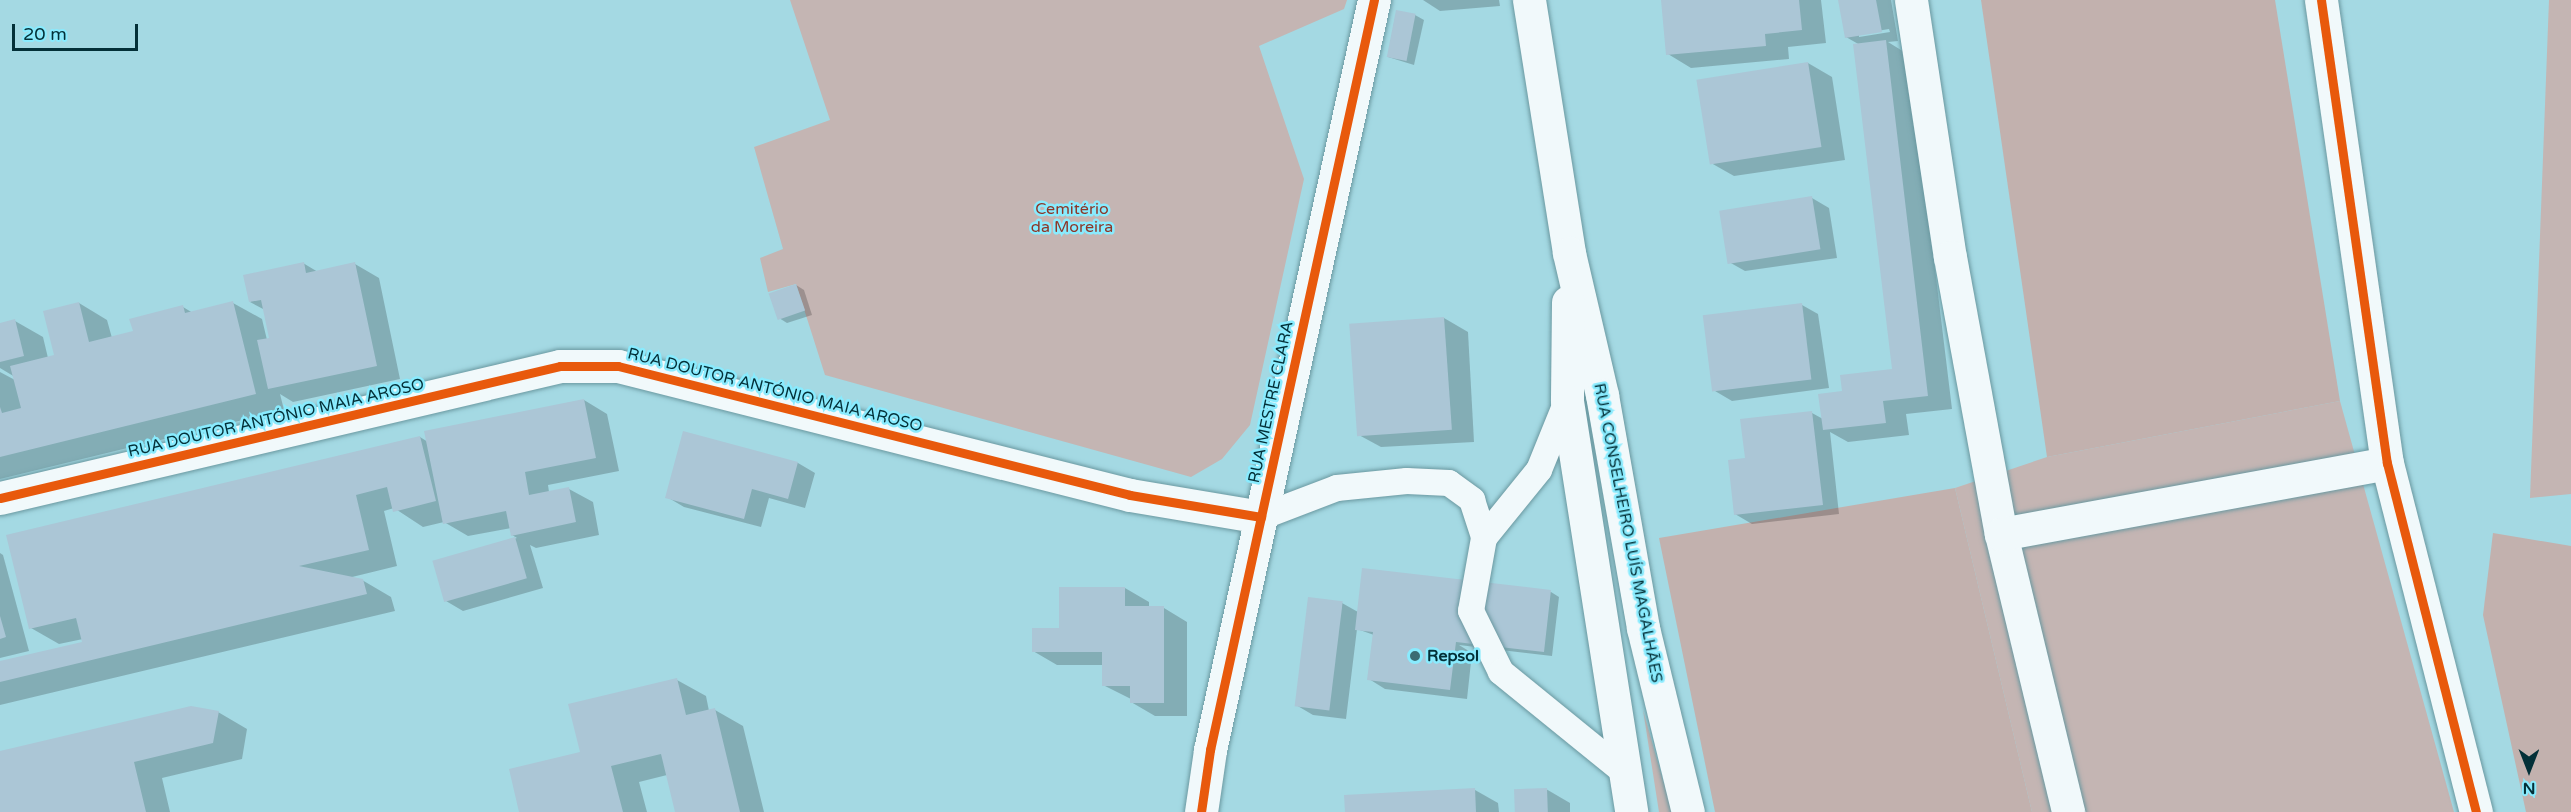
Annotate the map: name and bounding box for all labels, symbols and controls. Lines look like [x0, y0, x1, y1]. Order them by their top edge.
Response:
scale bar [15, 12, 141, 50]
text: 20 m [23, 23, 67, 45]
park label: Cemitério da Moreira [1031, 199, 1113, 237]
street label: RUA MESTRE CLARA [1244, 319, 1298, 485]
street label: RUA DOUTOR ANTÓNIO MAIA AROSO [626, 344, 924, 436]
street label: RUA DOUTOR ANTÓNIO MAIA AROSO [126, 375, 426, 461]
street label: RUA CONSELHEIRO LUÍS MAGALHÃES [1590, 382, 1666, 684]
place label: Repsol [1427, 646, 1479, 666]
marker: Repsol [1408, 649, 1422, 663]
north arrow [2499, 740, 2559, 800]
text: N [2523, 778, 2535, 798]

